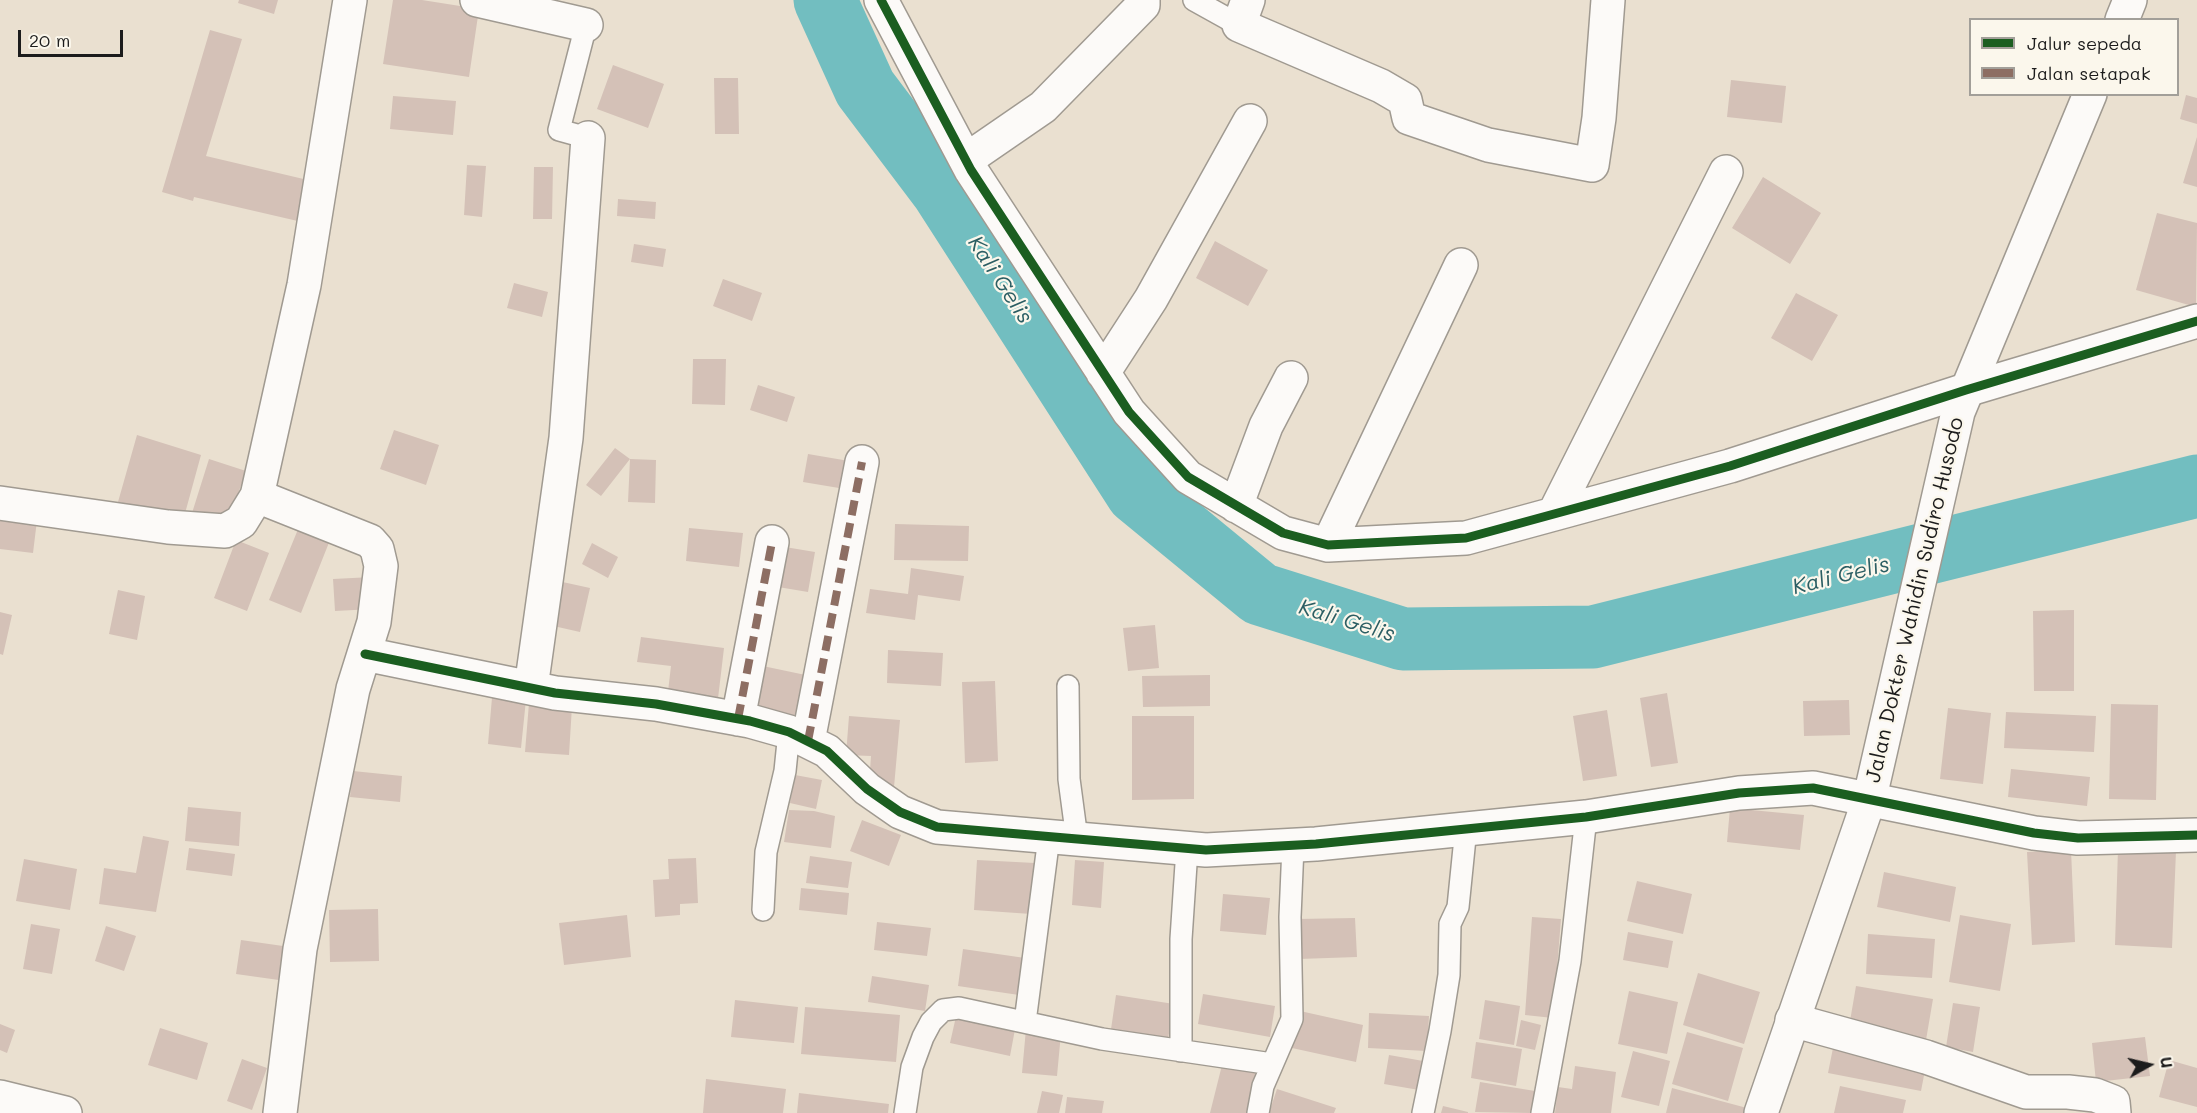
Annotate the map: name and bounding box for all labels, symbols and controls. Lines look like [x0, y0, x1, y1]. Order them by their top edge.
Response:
scale bar [21, 18, 126, 56]
legend [1969, 18, 2179, 96]
text: 20 m [29, 28, 70, 52]
text: Jalur sepeda [2027, 31, 2142, 55]
text: Jalan setapak [2027, 61, 2150, 85]
water label: Kali Gelis [962, 231, 1038, 329]
street label: Jalan Dokter Wahidin Sudiro Husodo [1861, 415, 1969, 785]
water label: Kali Gelis [1790, 551, 1892, 601]
water label: Kali Gelis [1296, 594, 1398, 648]
north arrow [2119, 1035, 2179, 1095]
text: U [2156, 1055, 2179, 1069]

